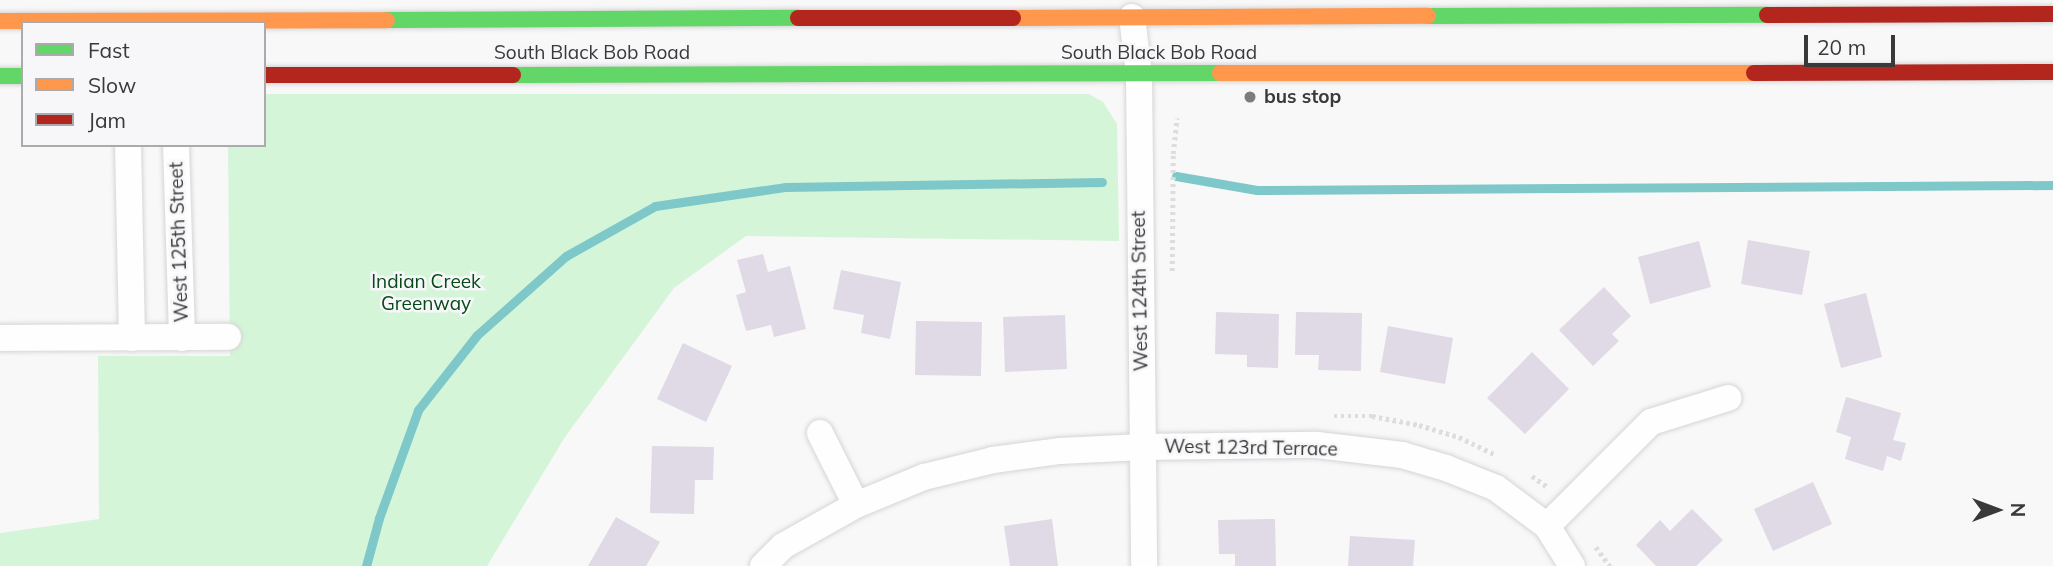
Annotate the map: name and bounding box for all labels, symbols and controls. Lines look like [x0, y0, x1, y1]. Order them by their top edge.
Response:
legend [21, 21, 266, 147]
scale bar [1808, 21, 1899, 65]
text: 20 m [1817, 34, 1866, 60]
text: Fast [88, 37, 130, 63]
street label: South Black Bob Road [494, 42, 690, 64]
street label: South Black Bob Road [1061, 42, 1257, 64]
text: Slow [88, 72, 136, 98]
place label: bus stop [1264, 86, 1341, 108]
marker: bus stop [1242, 89, 1258, 105]
text: Jam [88, 107, 126, 133]
street label: West 125th Street [165, 161, 193, 323]
street label: West 124th Street [1127, 210, 1153, 372]
park label: Indian Creek Greenway [371, 271, 481, 315]
street label: West 123rd Terrace [1164, 435, 1338, 461]
north arrow [1962, 475, 2032, 545]
text: N [2006, 503, 2030, 517]

